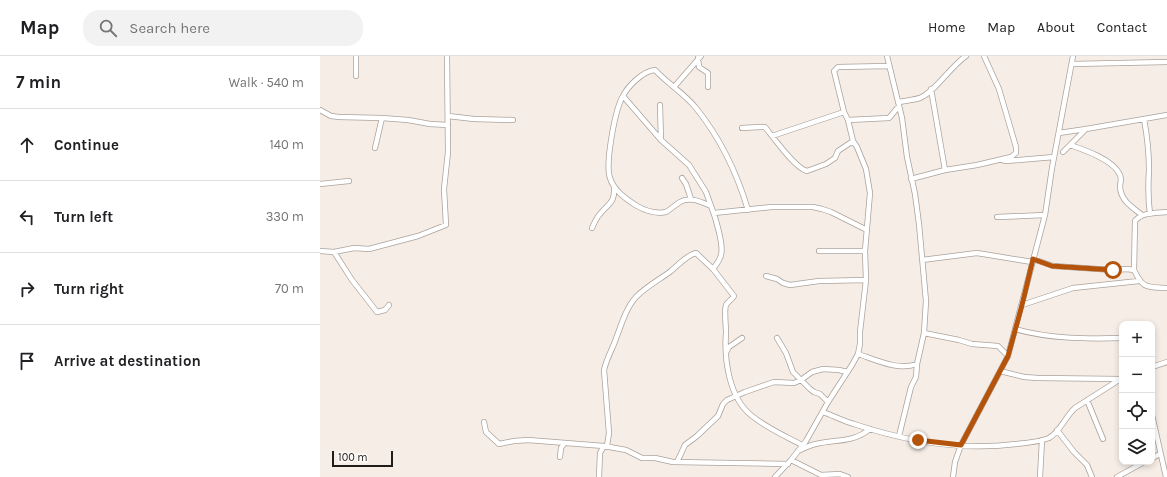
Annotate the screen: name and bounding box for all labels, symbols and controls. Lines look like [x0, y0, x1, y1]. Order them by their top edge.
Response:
search box [83, 10, 363, 46]
text: Map [20, 17, 59, 39]
icon: search [97, 17, 119, 39]
text: Search here [129, 19, 210, 37]
text: Home [928, 19, 965, 36]
text: Map [987, 19, 1015, 36]
text: About [1037, 19, 1075, 36]
text: Contact [1097, 19, 1147, 36]
text: 7 min [16, 72, 61, 92]
text: Walk · 540 m [229, 75, 304, 90]
icon: ahead [16, 134, 38, 156]
text: Continue [54, 136, 119, 154]
text: 140 m [269, 137, 304, 152]
icon: left [16, 206, 38, 228]
text: Turn left [54, 208, 113, 226]
text: 330 m [266, 209, 304, 224]
route start [1104, 261, 1122, 279]
icon: right [16, 278, 38, 300]
text: Turn right [54, 280, 124, 298]
text: 70 m [275, 281, 304, 296]
map controls [1119, 321, 1155, 465]
button: + [1119, 321, 1155, 357]
icon: arrive [16, 350, 38, 372]
text: Arrive at destination [54, 352, 201, 370]
button: − [1119, 357, 1155, 393]
button: locate [1119, 393, 1155, 429]
button: layers [1119, 429, 1155, 465]
route end [909, 431, 927, 449]
scale bar [332, 449, 393, 468]
text: 100 m [338, 451, 368, 464]

